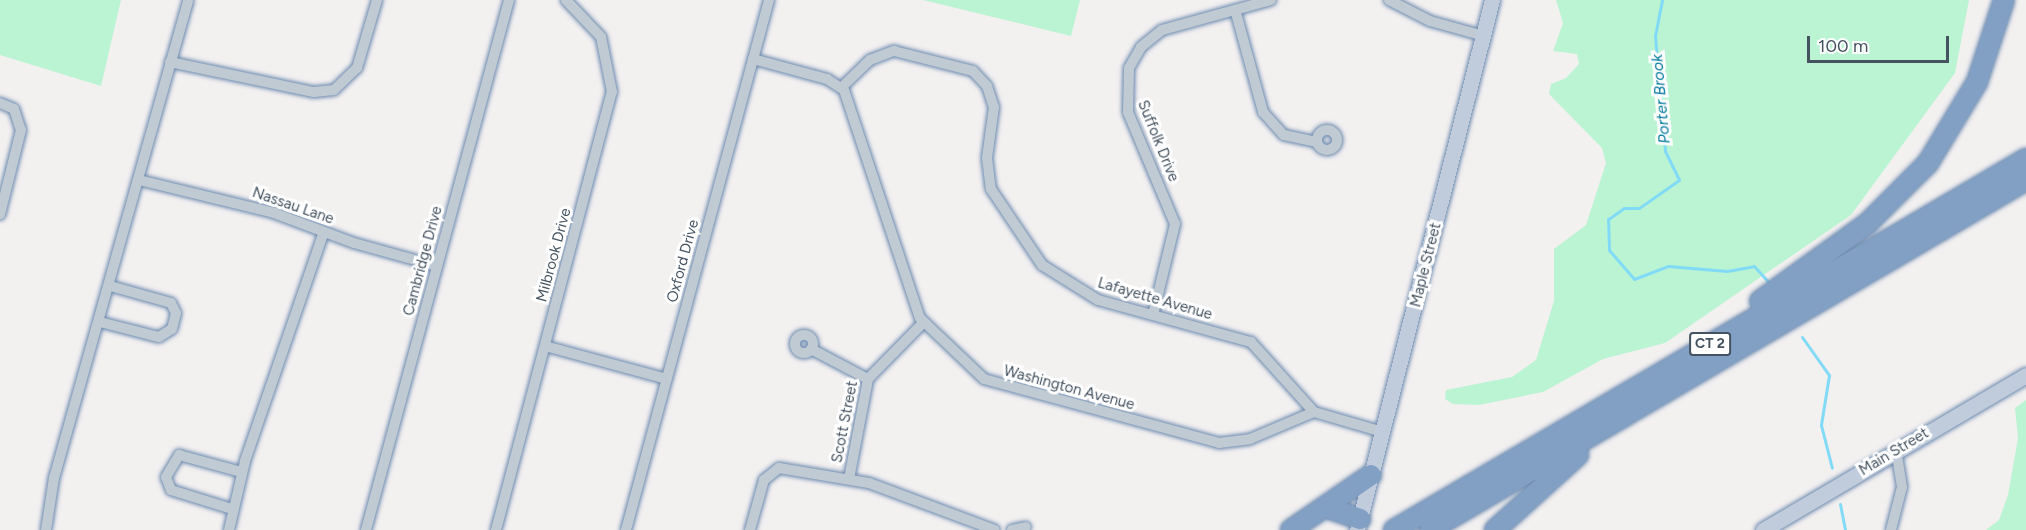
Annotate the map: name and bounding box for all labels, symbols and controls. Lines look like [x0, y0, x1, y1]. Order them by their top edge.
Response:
scale bar [1810, 24, 1952, 62]
text: 100 m [1818, 35, 1868, 57]
water label: Porter Brook [1648, 53, 1674, 145]
street label: Suffolk Drive [1133, 98, 1183, 184]
street label: Nassau Lane [250, 184, 336, 228]
street label: Cambridge Drive [400, 204, 446, 318]
street label: Milbrook Drive [533, 206, 575, 304]
street label: Oxford Drive [663, 218, 703, 304]
street label: Maple Street [1407, 221, 1445, 309]
street label: Lafayette Avenue [1096, 274, 1214, 324]
road number: CT 2 [1689, 333, 1731, 355]
street label: Washington Avenue [1002, 362, 1136, 414]
street label: Scott Street [828, 380, 862, 464]
street label: Main Street [1856, 424, 1932, 480]

